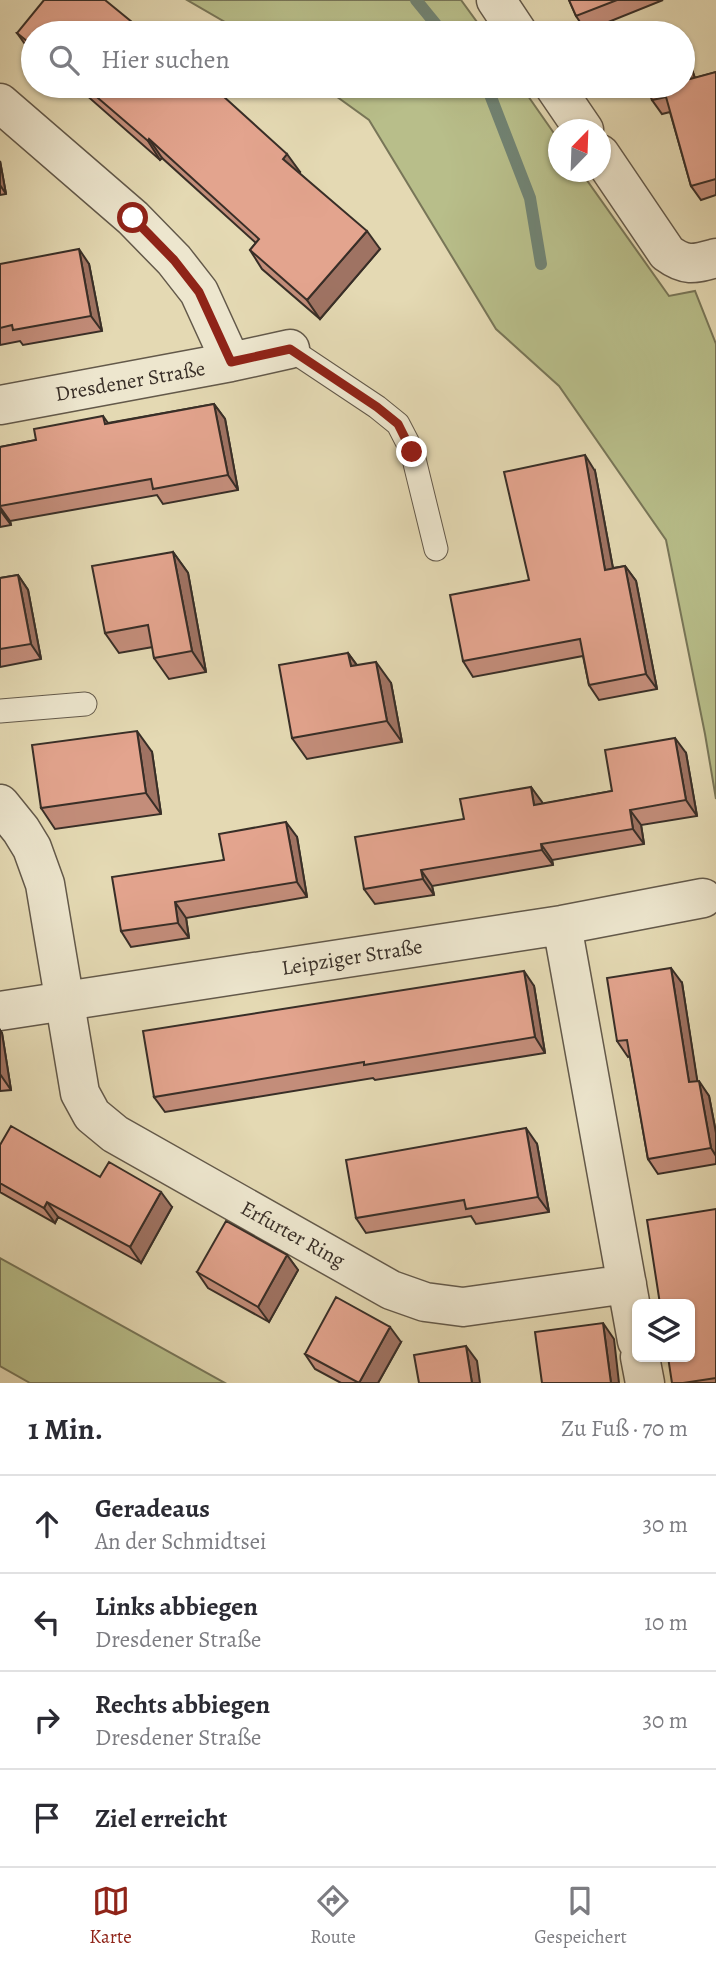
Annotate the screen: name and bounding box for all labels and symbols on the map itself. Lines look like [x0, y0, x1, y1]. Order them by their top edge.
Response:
north arrow [548, 119, 611, 182]
route start [117, 202, 148, 233]
street label: Dresdener Straße [53, 354, 207, 408]
route end [396, 436, 427, 467]
street label: Leipziger Straße [280, 932, 424, 982]
street label: Erfurter Ring [236, 1194, 351, 1274]

